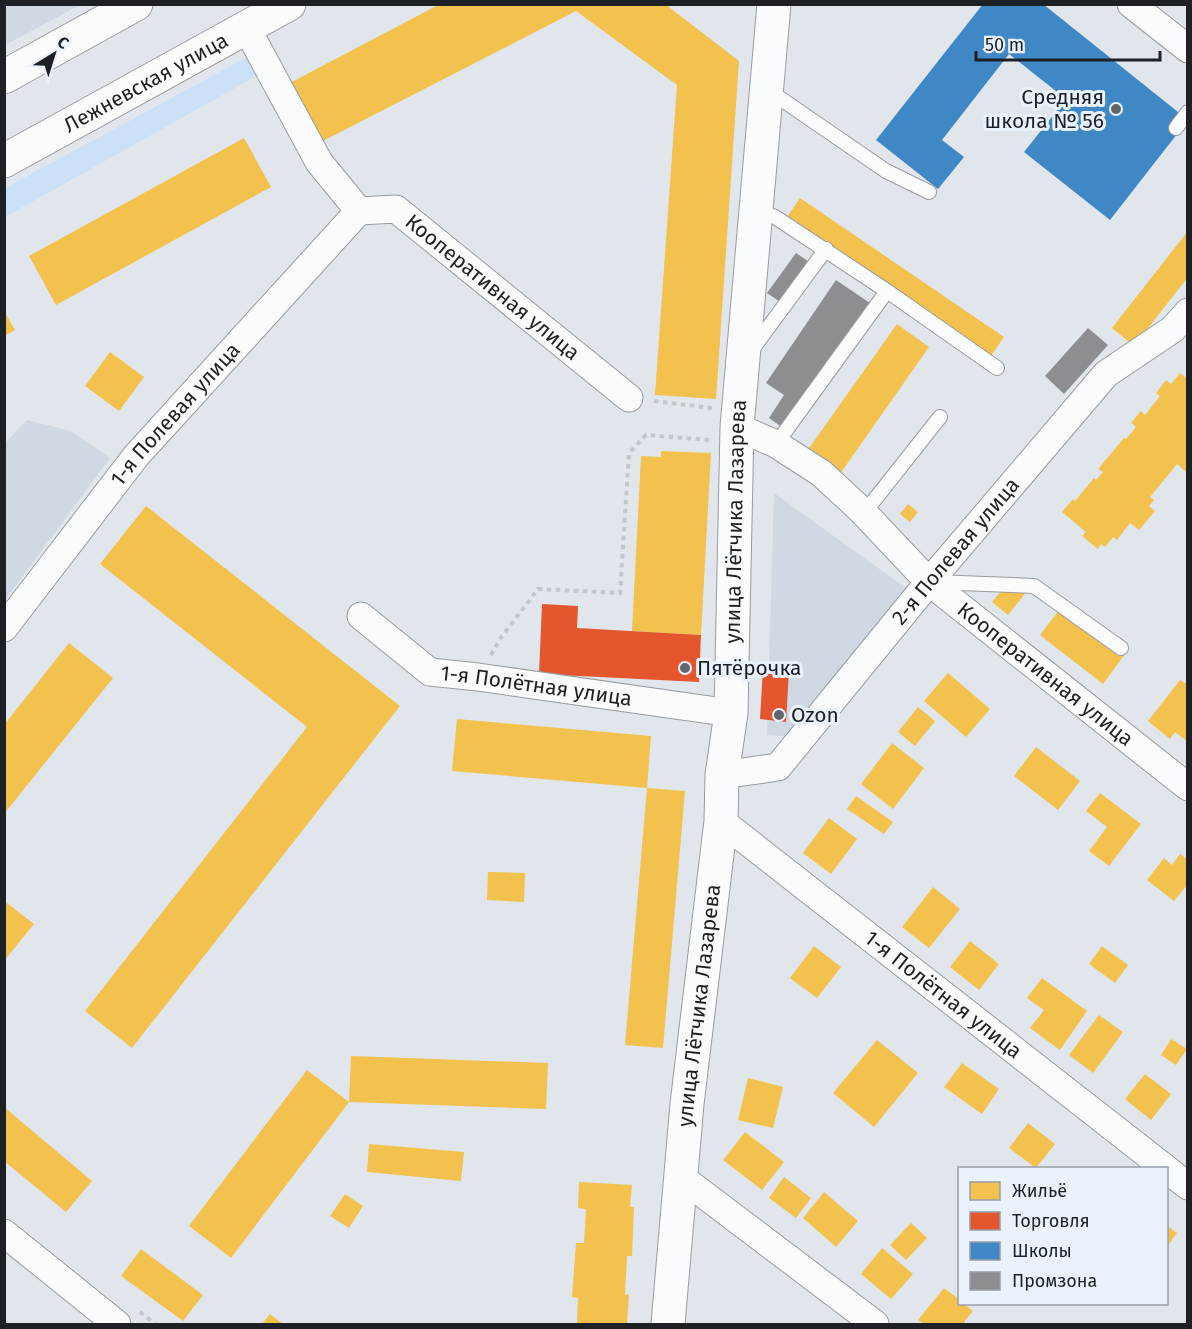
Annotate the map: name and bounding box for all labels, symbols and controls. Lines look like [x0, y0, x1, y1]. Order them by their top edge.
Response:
north arrow [24, 24, 84, 84]
scale bar [976, 24, 1160, 62]
street label: Лежневская улица [59, 27, 233, 139]
text: С [53, 32, 73, 53]
text: 50 m [985, 34, 1024, 56]
place label: Средняя школа № 56 [985, 84, 1104, 134]
marker: Средняя школа № 56 [1109, 102, 1123, 116]
street label: Кооперативная улица [400, 209, 585, 366]
street label: 1-я Полевая улица [105, 337, 246, 491]
street label: улица Лётчика Лазарева [719, 398, 752, 644]
street label: 2-я Полевая улица [886, 472, 1025, 630]
street label: Кооперативная улица [952, 596, 1139, 752]
place label: Пятёрочка [697, 655, 801, 681]
street label: 1-я Полётная улица [439, 660, 634, 712]
marker: Пятёрочка [678, 661, 692, 675]
place label: Ozon [791, 702, 839, 728]
marker: Ozon [772, 708, 786, 722]
street label: улица Лётчика Лазарева [672, 883, 726, 1128]
street label: 1-я Полётная улица [859, 925, 1027, 1064]
legend [958, 1167, 1168, 1305]
text: Жильё [1012, 1180, 1067, 1202]
text: Торговля [1012, 1210, 1090, 1232]
text: Школы [1012, 1240, 1072, 1262]
text: Промзона [1012, 1270, 1097, 1292]

